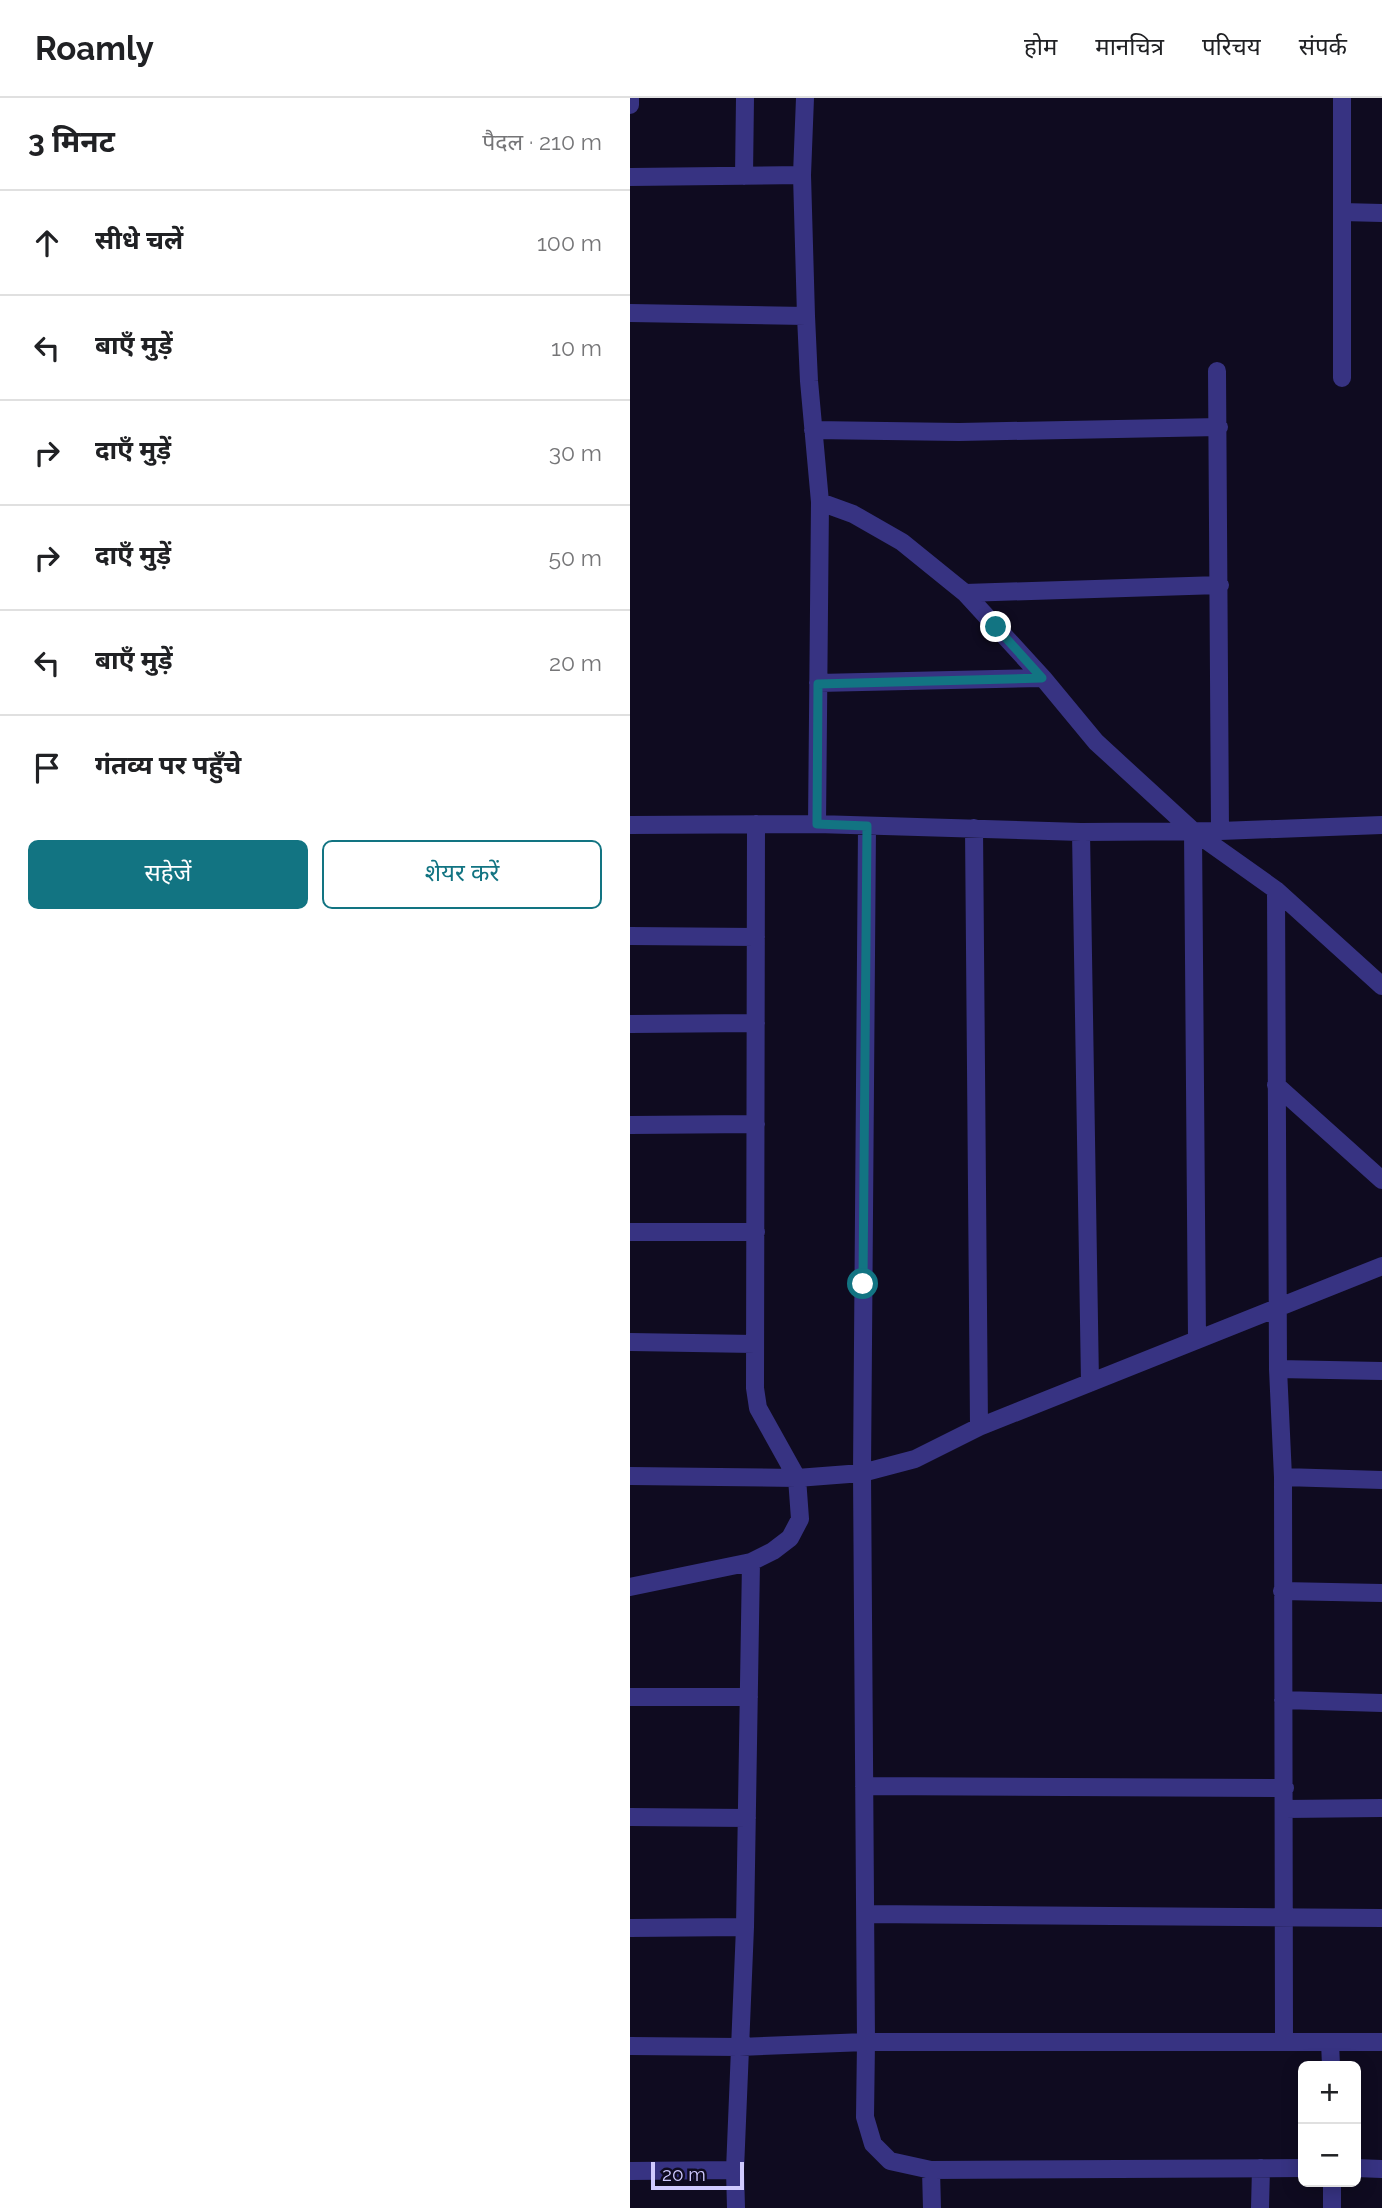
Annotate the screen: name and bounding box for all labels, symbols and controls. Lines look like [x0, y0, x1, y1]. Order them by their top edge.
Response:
text: Roamly [35, 29, 154, 68]
text: होम [1024, 32, 1057, 61]
text: मानचित्र [1095, 32, 1164, 61]
text: परिचय [1202, 32, 1261, 61]
text: संपर्क [1299, 32, 1347, 61]
text: 3 मिनट [28, 124, 115, 159]
text: पैदल · 210 m [482, 128, 602, 155]
icon: ahead [28, 224, 66, 262]
text: सीधे चलें [95, 225, 183, 255]
text: 100 m [537, 229, 602, 256]
icon: left [28, 329, 66, 367]
text: बाएँ मुड़ें [95, 330, 173, 360]
text: 10 m [551, 334, 602, 361]
icon: right [28, 434, 66, 472]
text: दाएँ मुड़ें [95, 435, 171, 465]
text: 30 m [549, 439, 602, 466]
icon: right [28, 539, 66, 577]
text: दाएँ मुड़ें [95, 540, 171, 570]
text: 50 m [548, 544, 602, 571]
route end [980, 611, 1011, 642]
icon: left [28, 644, 66, 682]
text: बाएँ मुड़ें [95, 645, 173, 675]
text: 20 m [549, 649, 602, 676]
icon: arrive [28, 749, 66, 787]
text: गंतव्य पर पहुँचे [95, 750, 241, 780]
button: सहेजें [28, 840, 308, 909]
button: शेयर करें [322, 840, 602, 909]
route start [847, 1268, 878, 1299]
map controls [1298, 2061, 1361, 2187]
button: + [1298, 2061, 1361, 2124]
button: − [1298, 2124, 1361, 2187]
scale bar [651, 2159, 744, 2191]
text: 20 m [662, 2163, 706, 2185]

